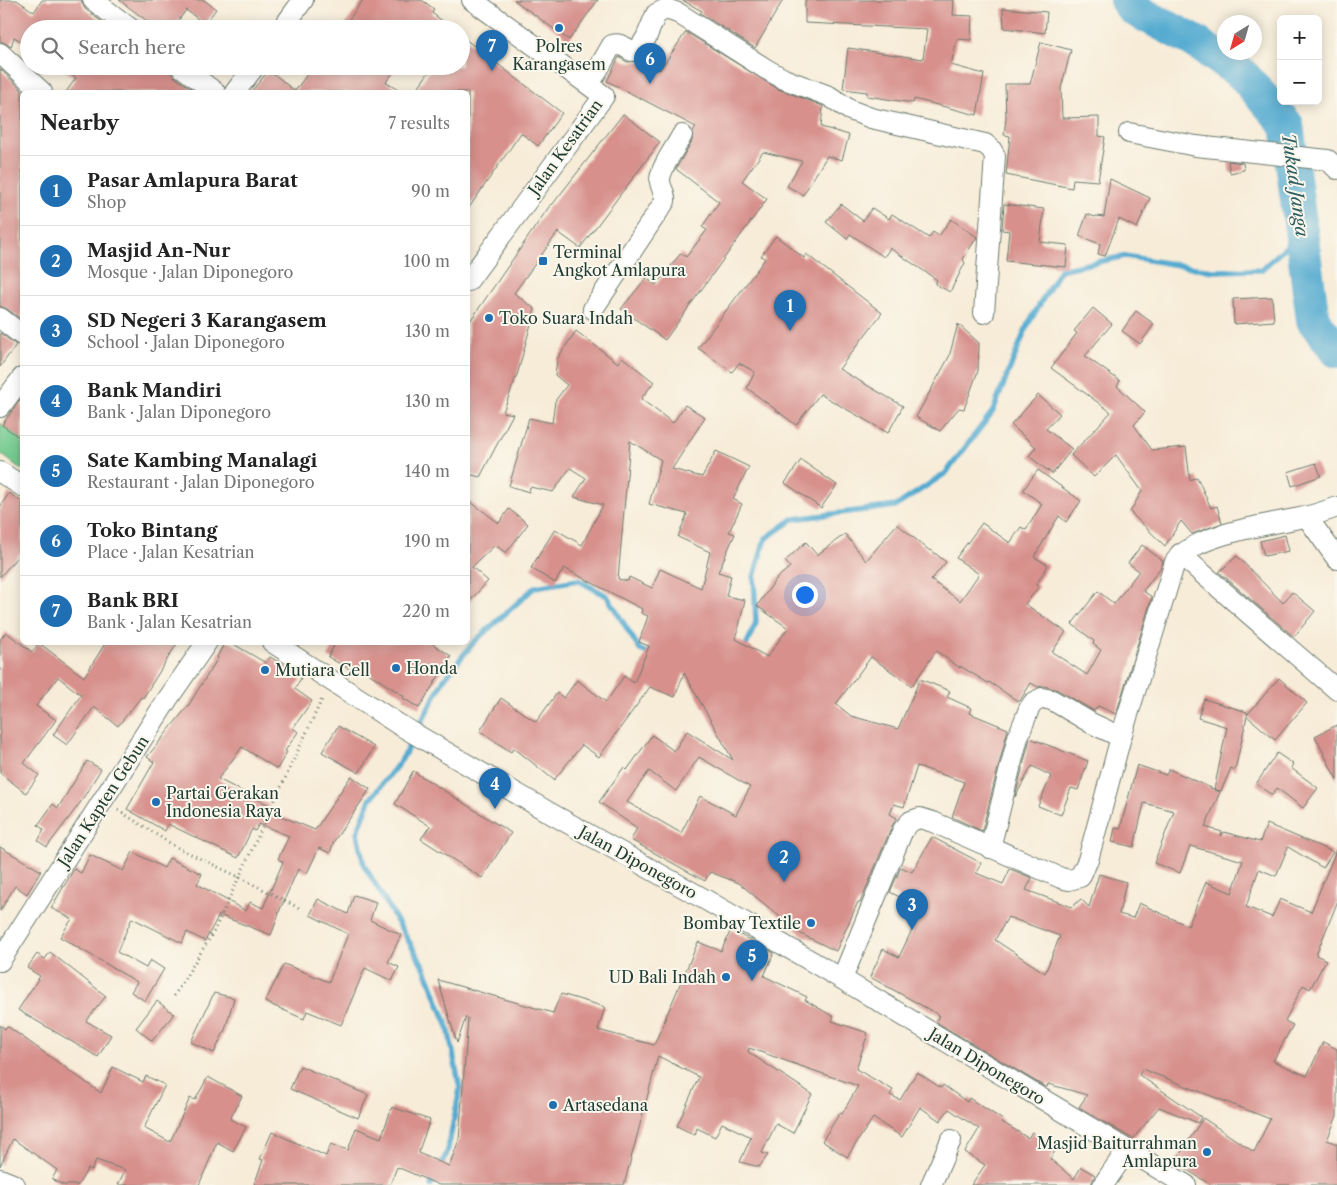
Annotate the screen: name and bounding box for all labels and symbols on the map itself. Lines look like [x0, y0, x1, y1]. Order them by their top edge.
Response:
north arrow [1217, 15, 1262, 60]
marker: Polres Karangasem [553, 22, 565, 34]
pin: 7 [476, 30, 508, 71]
place label: Polres Karangasem [512, 36, 606, 74]
pin: 6 [634, 43, 666, 84]
street label: Jalan Kesatrian [522, 95, 606, 201]
water label: Tukad Janga [1277, 132, 1313, 239]
place label: Terminal Angkot Amlapura [552, 242, 686, 280]
marker: Terminal Angkot Amlapura [537, 255, 549, 267]
pin: 1 [774, 290, 806, 331]
place label: Toko Suara Indah [499, 308, 633, 328]
marker: Toko Suara Indah [483, 312, 495, 324]
your location [792, 582, 818, 608]
place label: Honda [406, 658, 458, 678]
place label: Mutiara Cell [275, 660, 370, 680]
marker: Honda [390, 662, 402, 674]
marker: Mutiara Cell [259, 664, 271, 676]
street label: Jalan Kapten Gebun [51, 732, 153, 873]
pin: 4 [479, 768, 511, 809]
place label: Partai Gerakan Indonesia Raya [166, 783, 282, 821]
marker: Partai Gerakan Indonesia Raya [150, 796, 162, 808]
street label: Jalan Diponegoro [573, 820, 701, 903]
pin: 2 [768, 841, 800, 882]
pin: 3 [896, 889, 928, 930]
place label: Bombay Textile [683, 913, 801, 933]
marker: Bombay Textile [805, 917, 817, 929]
pin: 5 [736, 940, 768, 981]
place label: UD Bali Indah [609, 967, 716, 987]
marker: UD Bali Indah [720, 971, 732, 983]
street label: Jalan Diponegoro [923, 1022, 1049, 1109]
place label: Artasedana [562, 1095, 649, 1115]
marker: Artasedana [547, 1099, 559, 1111]
place label: Masjid Baiturrahman Amlapura [1037, 1133, 1198, 1171]
marker: Masjid Baiturrahman Amlapura [1201, 1146, 1213, 1158]

